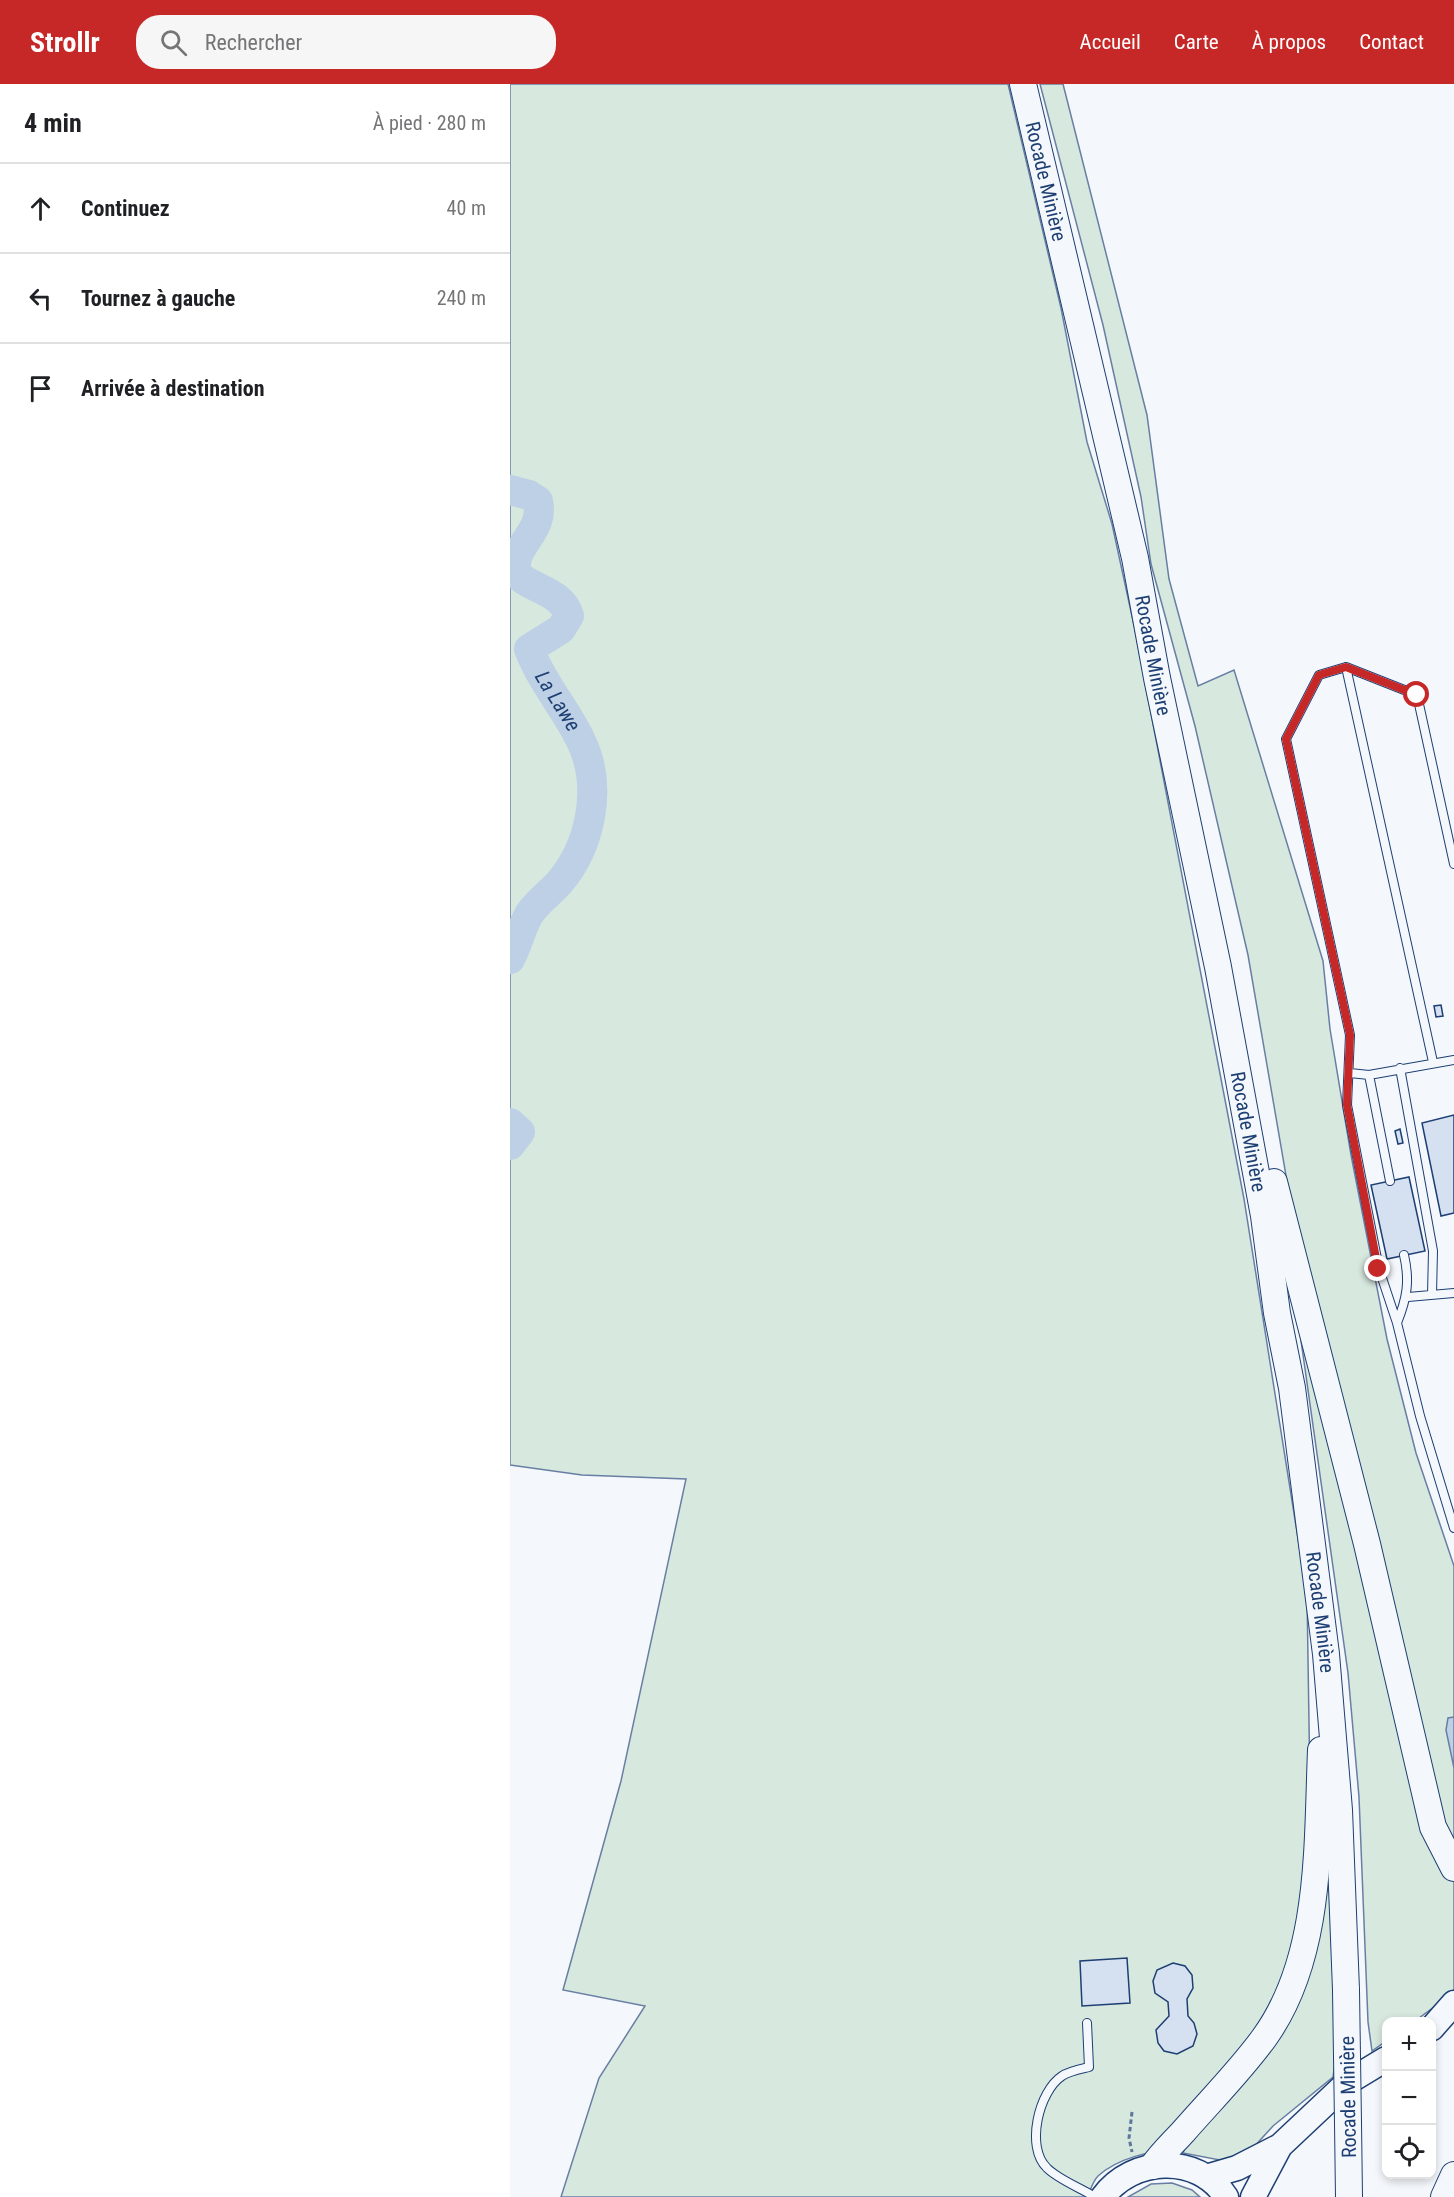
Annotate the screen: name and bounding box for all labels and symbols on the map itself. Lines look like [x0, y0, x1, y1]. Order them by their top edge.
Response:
street label: Rocade Minière [1020, 119, 1072, 243]
street label: Rocade Minière [1130, 593, 1177, 718]
water label: La Lawe [530, 667, 586, 735]
route start [1403, 681, 1429, 707]
street label: Rocade Minière [1226, 1070, 1271, 1194]
route end [1364, 1255, 1390, 1281]
street label: Rocade Minière [1301, 1550, 1340, 1674]
street label: Rocade Minière [1335, 2036, 1361, 2158]

